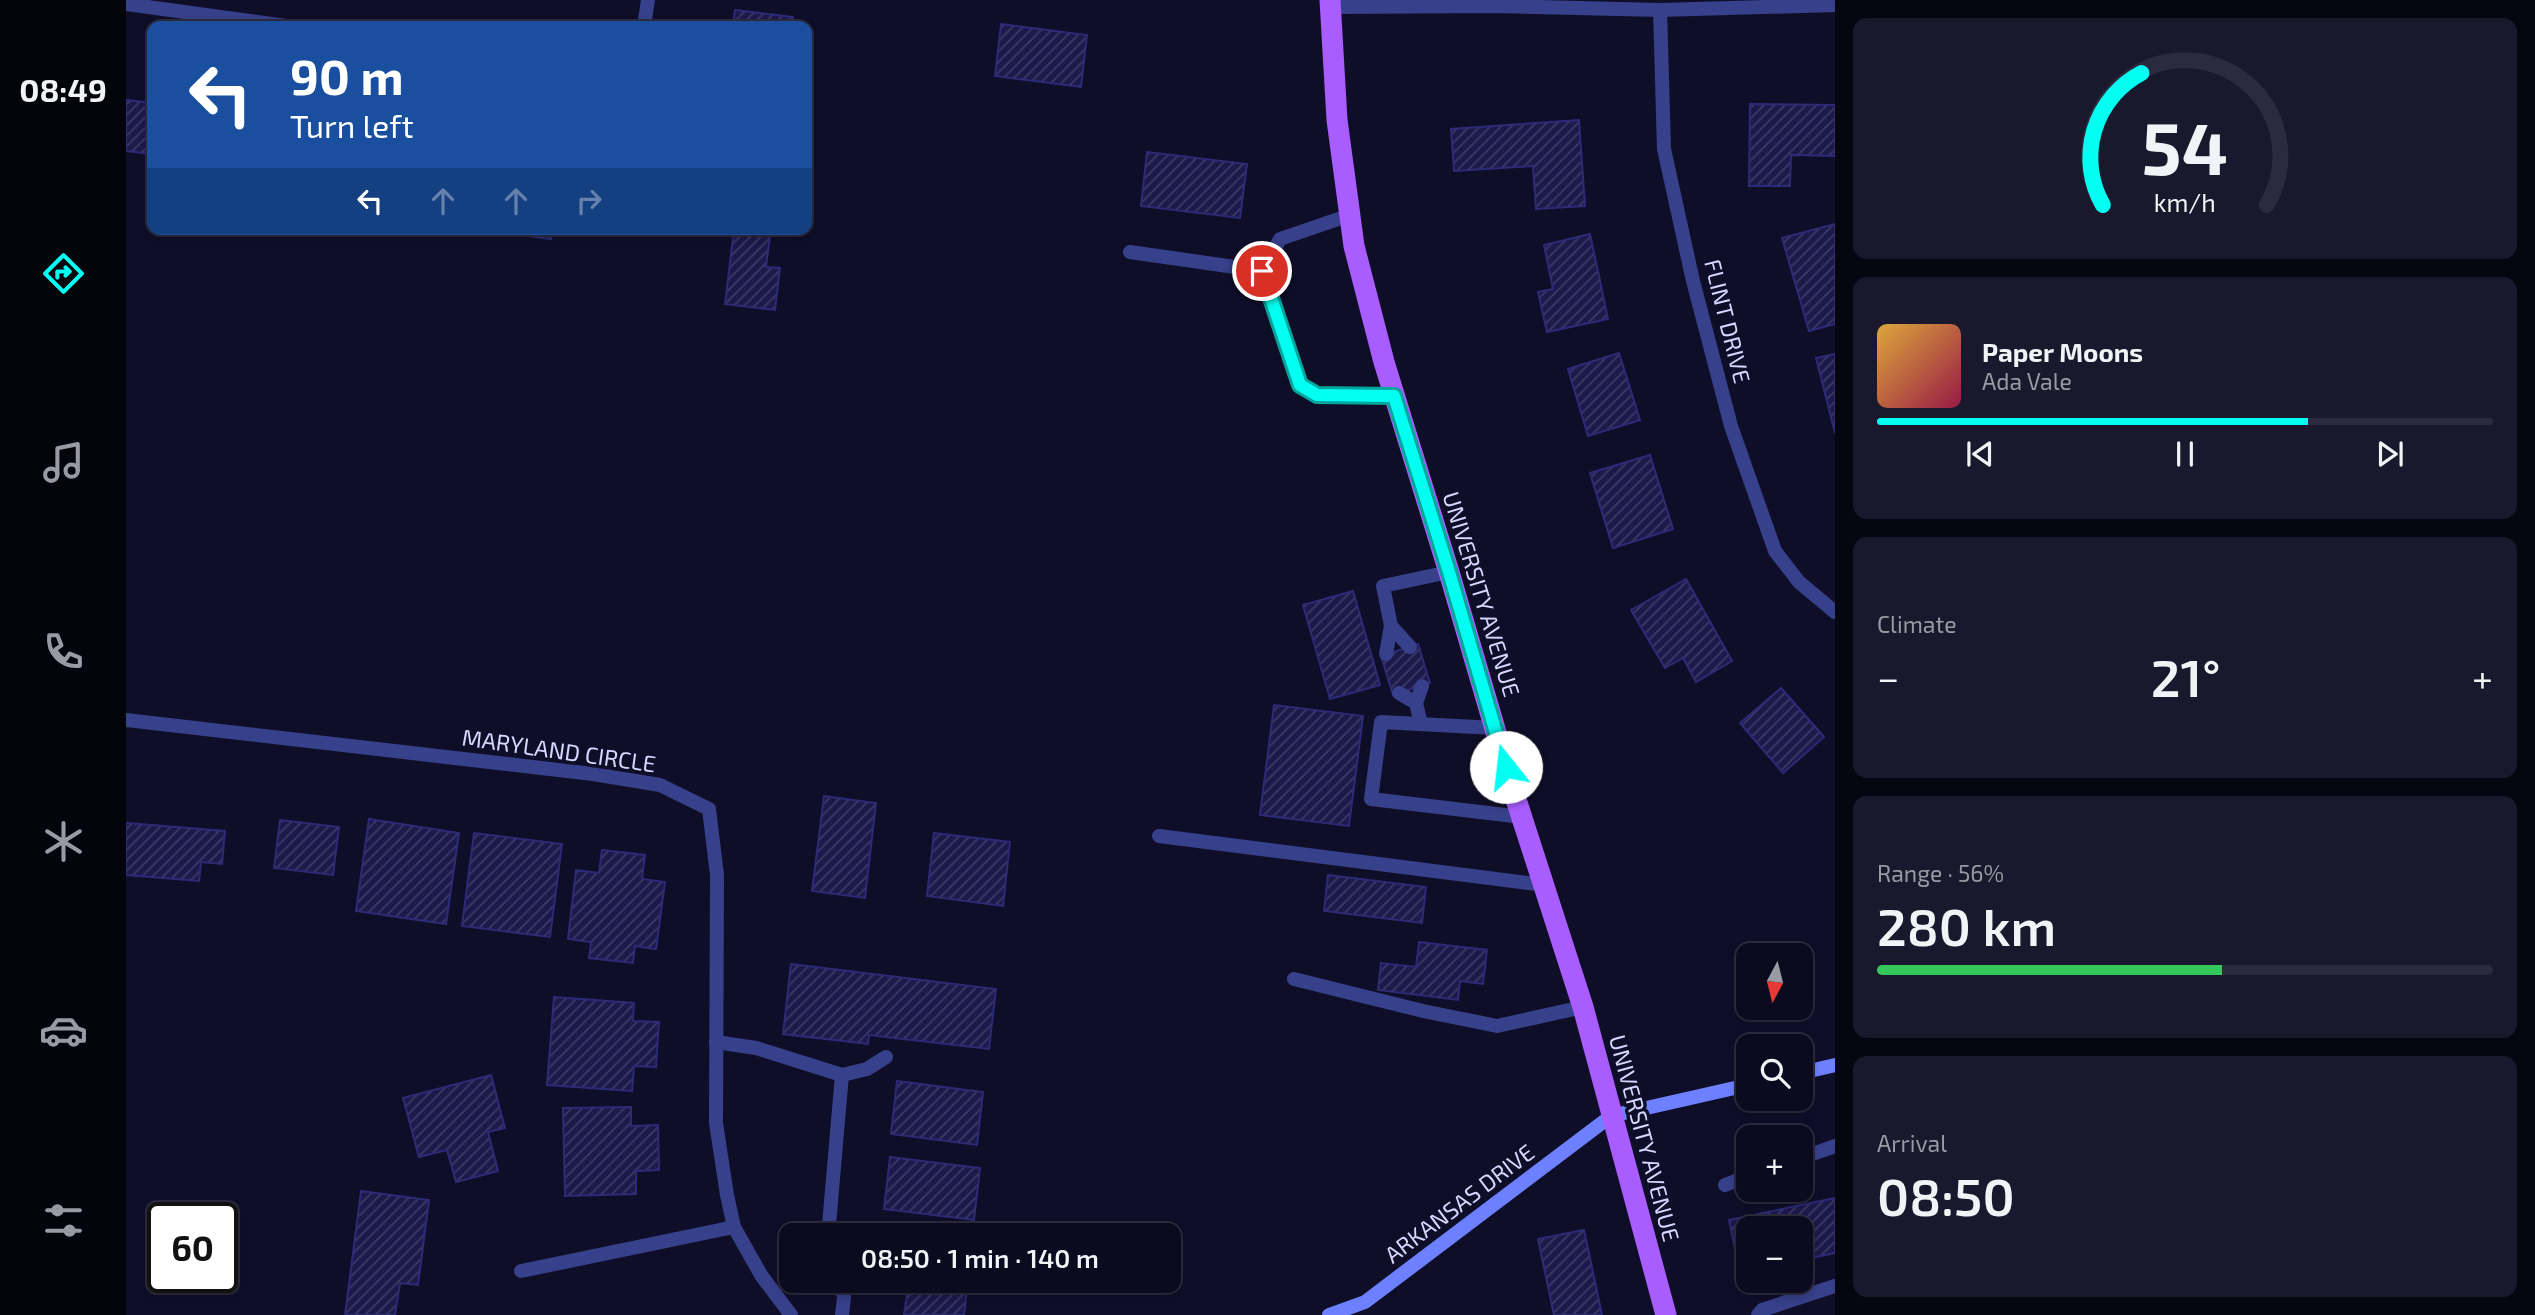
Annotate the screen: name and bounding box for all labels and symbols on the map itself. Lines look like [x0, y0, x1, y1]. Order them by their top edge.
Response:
pin [1232, 241, 1292, 301]
street label: FLINT DRIVE [1699, 256, 1757, 386]
street label: UNIVERSITY AVENUE [1437, 488, 1527, 700]
street label: MARYLAND CIRCLE [460, 723, 658, 777]
position arrow [1469, 730, 1543, 804]
north arrow [1736, 943, 1813, 1020]
street label: UNIVERSITY AVENUE [1604, 1032, 1686, 1244]
street label: ARKANSAS DRIVE [1379, 1138, 1539, 1268]
speed limit sign: 60 [147, 1202, 238, 1293]

